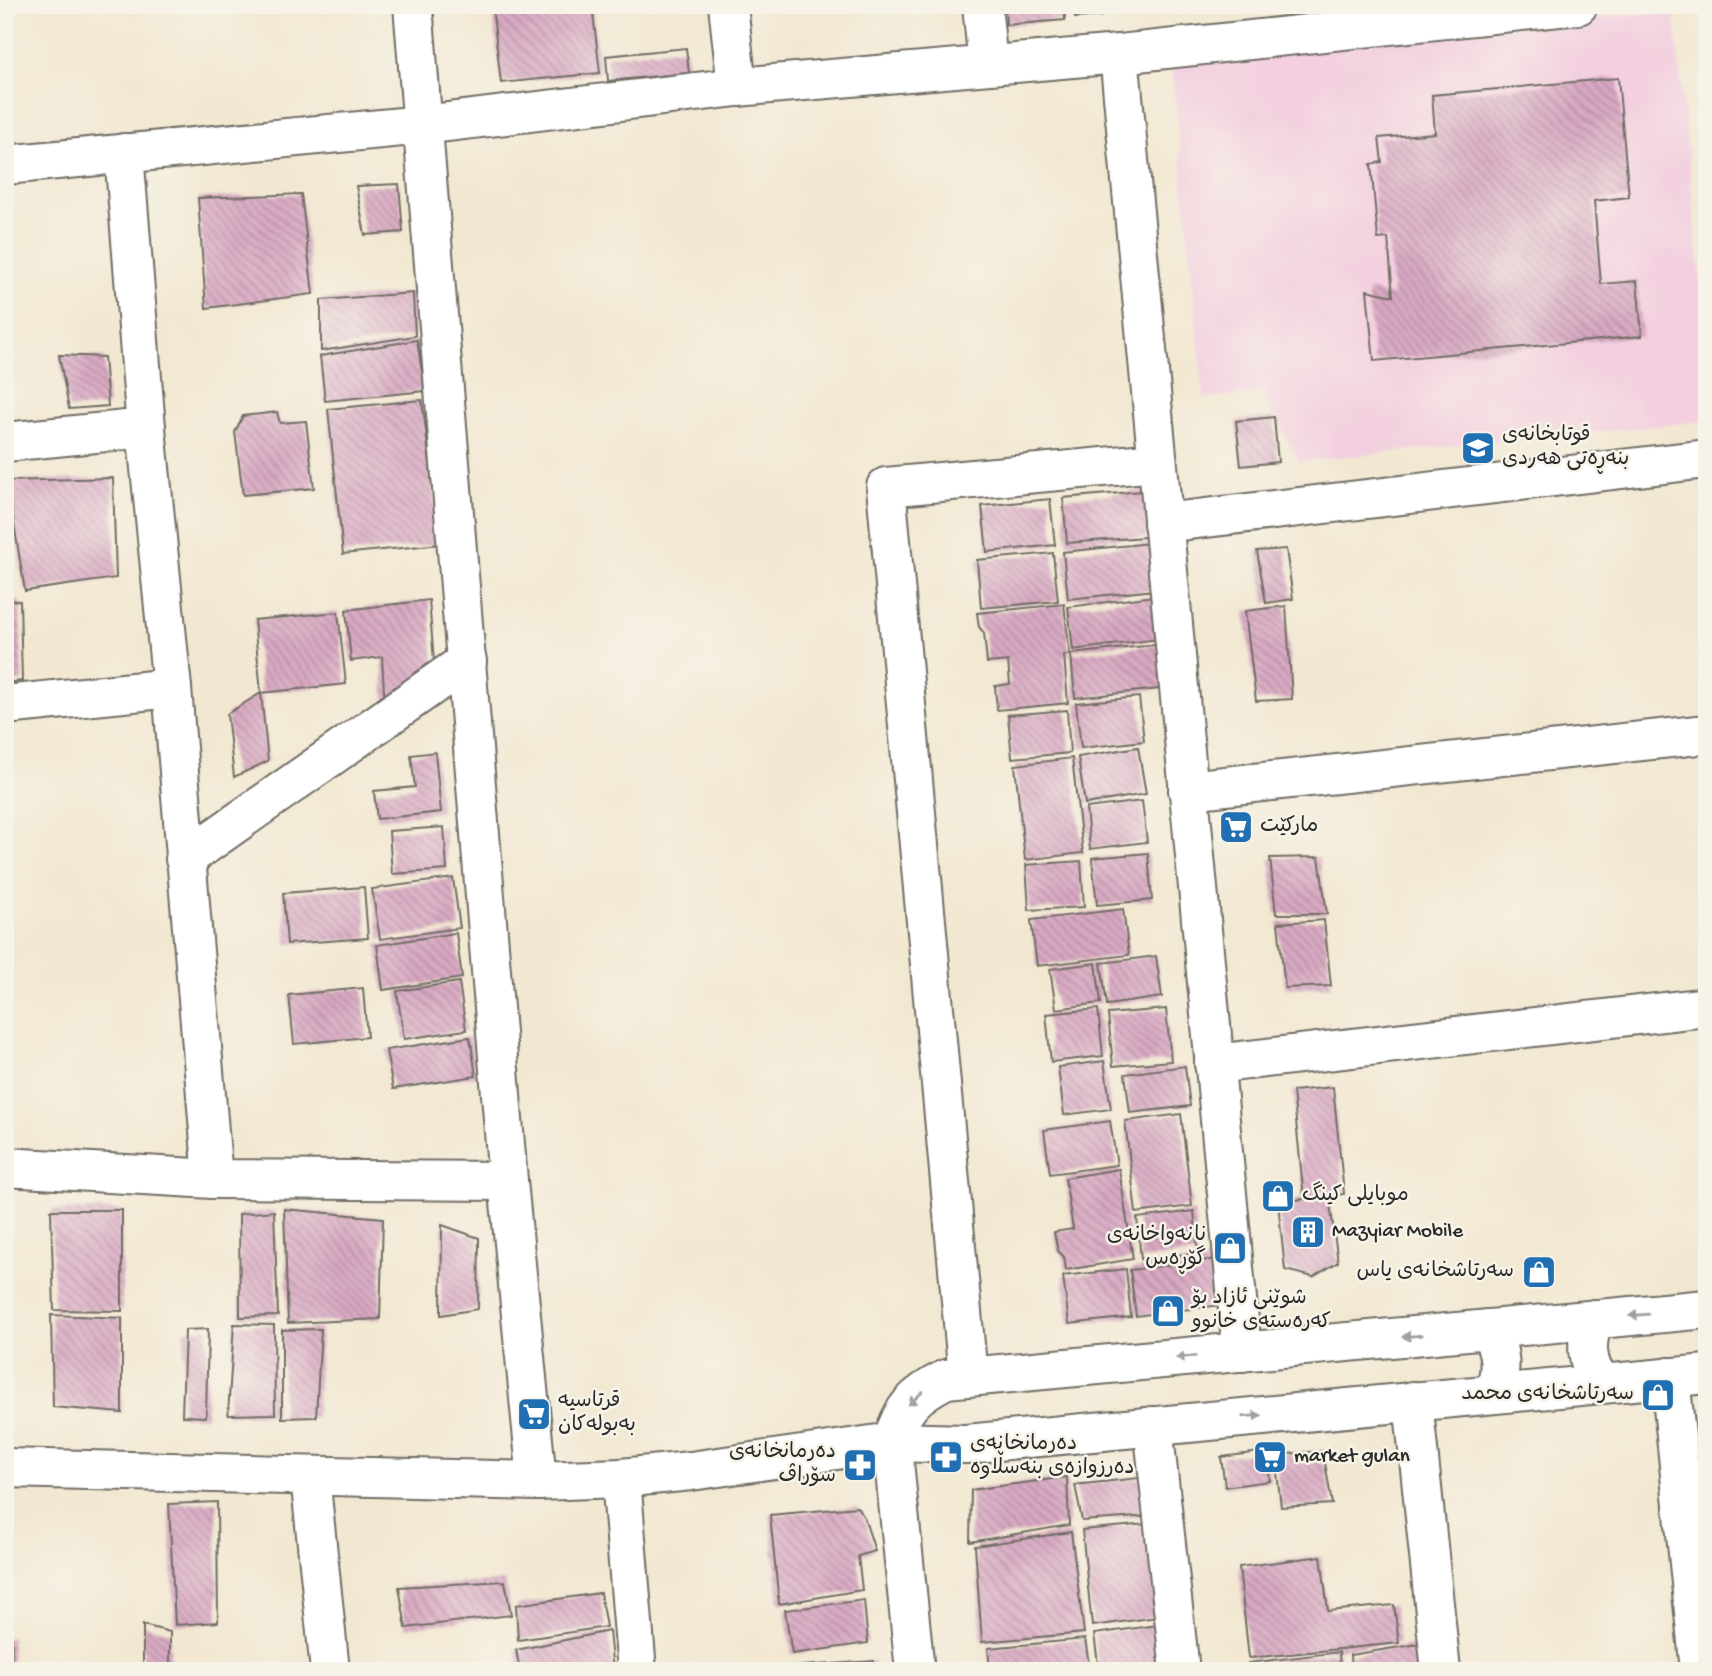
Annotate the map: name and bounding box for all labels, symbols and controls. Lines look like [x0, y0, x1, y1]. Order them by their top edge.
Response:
place label: قوتابخانەی بنەڕەتی هەردی [1502, 424, 1629, 474]
school or university icon: قوتابخانەی بنەڕەتی هەردی [1459, 429, 1497, 467]
supermarket icon: ماركێت [1217, 808, 1255, 846]
place label: ماركێت [1260, 815, 1318, 840]
shop icon: موبايلى كينگ [1259, 1177, 1297, 1215]
place label: موبايلى كينگ [1302, 1181, 1409, 1209]
building icon: Mazyiar Mobile [1289, 1213, 1327, 1251]
place label: Mazyiar Mobile [1332, 1220, 1464, 1245]
place label: نانەواخانەی گۆڕەس [1107, 1224, 1206, 1274]
shop icon: نانەواخانەی گۆڕەس [1211, 1229, 1249, 1267]
shop icon: سەرتاشخانەی یاس [1520, 1253, 1558, 1291]
place label: سەرتاشخانەی یاس [1357, 1260, 1514, 1285]
place label: شوێنی ئازاد بۆ كەرەستەی خانوو [1190, 1287, 1331, 1336]
shop icon: شوێنی ئازاد بۆ كەرەستەی خانوو [1149, 1292, 1187, 1330]
one-way arrow [1628, 1310, 1650, 1321]
one-way arrow [1401, 1331, 1423, 1342]
one-way arrow [1174, 1352, 1196, 1363]
shop icon: سەرتاشخانەی محمد [1639, 1376, 1677, 1414]
place label: سەرتاشخانەی محمد [1461, 1383, 1634, 1408]
place label: قرتاسیە بەبولەکان [558, 1390, 636, 1439]
one-way arrow [908, 1390, 925, 1406]
supermarket icon: قرتاسیە بەبولەکان [515, 1395, 553, 1433]
one-way arrow [1242, 1410, 1264, 1421]
place label: دەرمانخانەی دەرزوازەی بنەسڵاوە [970, 1433, 1134, 1482]
pharmacy icon: دەرمانخانەی دەرزوازەی بنەسڵاوە [927, 1438, 965, 1476]
supermarket icon: market gulan [1251, 1438, 1289, 1476]
place label: دەرمانخانەی سۆراڤ [729, 1441, 836, 1490]
place label: market gulan [1294, 1445, 1410, 1470]
pharmacy icon: دەرمانخانەی سۆراڤ [841, 1446, 879, 1484]

